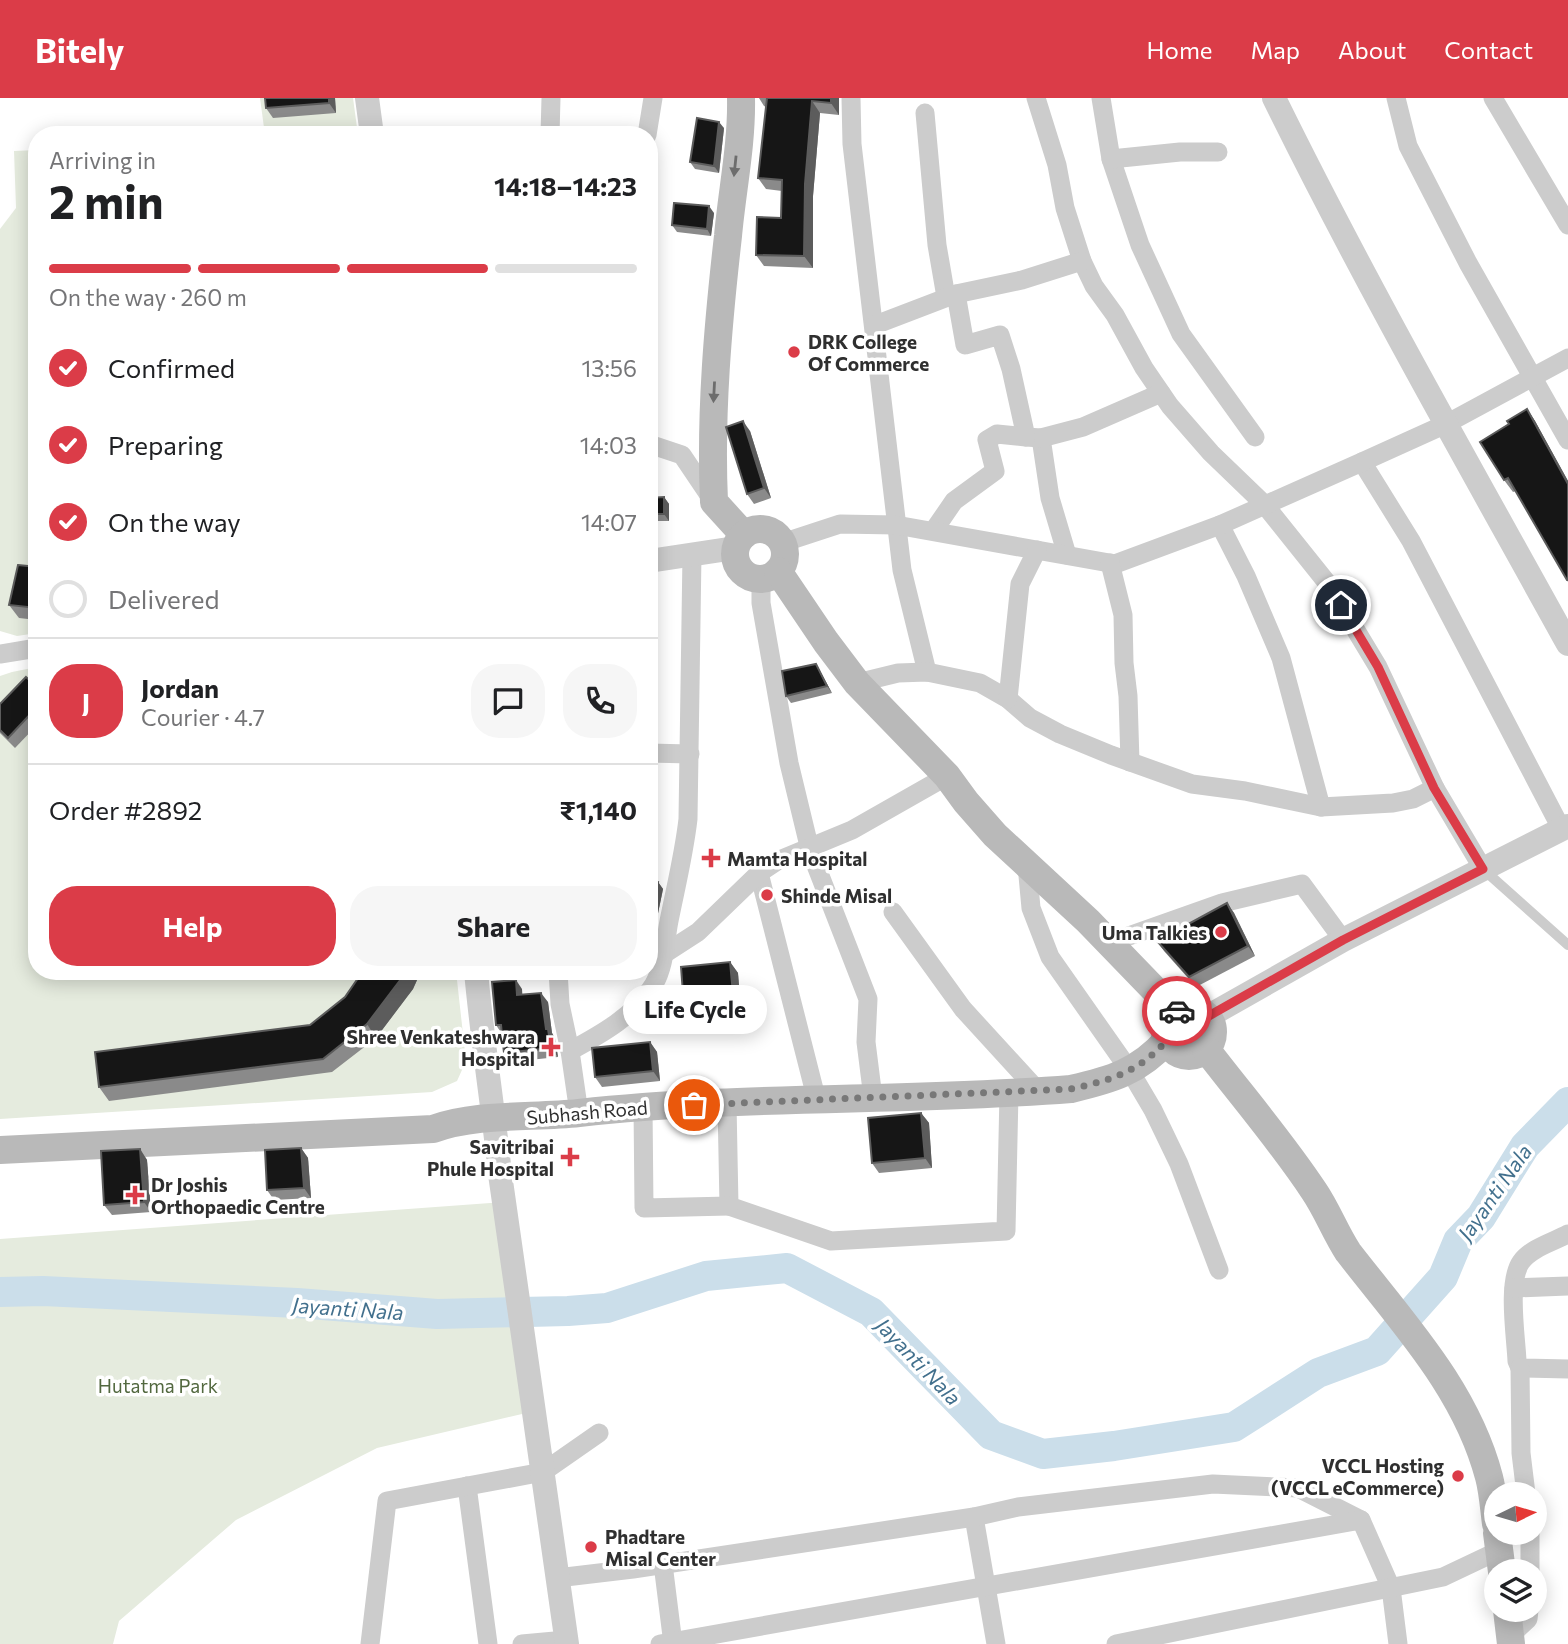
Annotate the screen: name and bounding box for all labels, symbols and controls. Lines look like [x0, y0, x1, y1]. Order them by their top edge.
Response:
text: Bitely [35, 29, 124, 70]
text: Home [1147, 35, 1213, 64]
text: Map [1251, 35, 1300, 64]
text: About [1338, 35, 1406, 64]
text: Contact [1444, 35, 1533, 64]
text: Arriving in [49, 146, 156, 174]
one-way arrow [729, 155, 740, 177]
text: 14:18–14:23 [494, 170, 637, 201]
text: 2 min [49, 172, 164, 228]
text: On the way · 260 m [49, 283, 247, 311]
place label: DRK College Of Commerce [808, 330, 929, 375]
marker: DRK College Of Commerce [786, 344, 802, 360]
icon: check [49, 349, 87, 387]
text: Confirmed [108, 352, 235, 383]
text: 13:56 [581, 354, 637, 382]
one-way arrow [709, 382, 720, 404]
icon: check [49, 426, 87, 464]
text: Preparing [108, 429, 223, 460]
text: 14:03 [580, 431, 637, 459]
icon: check [49, 503, 87, 541]
text: On the way [108, 506, 241, 537]
text: 14:07 [581, 508, 637, 536]
pin [1311, 575, 1371, 635]
text: Delivered [108, 583, 219, 614]
icon: home [1322, 586, 1360, 624]
button: chat [471, 664, 545, 738]
button: phone [563, 664, 637, 738]
text: Jordan [141, 672, 219, 703]
text: J [82, 686, 90, 717]
text: Courier · 4.7 [141, 703, 265, 731]
text: Order #2892 [49, 794, 202, 825]
text: ₹1,140 [560, 794, 637, 825]
place label: Mamta Hospital [727, 847, 867, 870]
marker: Mamta Hospital [701, 848, 721, 868]
place label: Shinde Misal [781, 884, 892, 907]
button: Help [49, 886, 336, 966]
button: Share [350, 886, 637, 966]
marker: Shinde Misal [759, 887, 775, 903]
place label: Uma Talkies [1102, 921, 1207, 944]
marker: Uma Talkies [1213, 924, 1229, 940]
courier [1142, 976, 1212, 1046]
callout: Life Cycle [622, 986, 766, 1035]
icon: car [1158, 992, 1196, 1030]
text: Life Cycle [644, 995, 746, 1023]
place label: Shree Venkateshwara Hospital [346, 1025, 535, 1070]
marker: Shree Venkateshwara Hospital [541, 1037, 561, 1057]
pin [664, 1075, 724, 1135]
icon: bag [675, 1086, 713, 1124]
street label: Subhash Road [526, 1095, 648, 1129]
place label: Savitribai Phule Hospital [427, 1135, 554, 1180]
water label: Jayanti Nala [1451, 1139, 1536, 1246]
marker: Savitribai Phule Hospital [560, 1147, 580, 1167]
place label: Dr Joshis Orthopaedic Centre [151, 1173, 325, 1218]
marker: Dr Joshis Orthopaedic Centre [125, 1185, 145, 1205]
water label: Jayanti Nala [290, 1292, 404, 1324]
water label: Jayanti Nala [870, 1311, 967, 1410]
park label: Hutatma Park [98, 1374, 218, 1397]
place label: VCCL Hosting (VCCL eCommerce) [1271, 1454, 1445, 1499]
marker: VCCL Hosting (VCCL eCommerce) [1450, 1468, 1466, 1484]
north arrow [1484, 1482, 1547, 1545]
map controls [1484, 1482, 1547, 1622]
place label: Phadtare Misal Center [605, 1525, 716, 1570]
marker: Phadtare Misal Center [583, 1539, 599, 1555]
button: layers [1484, 1559, 1547, 1622]

